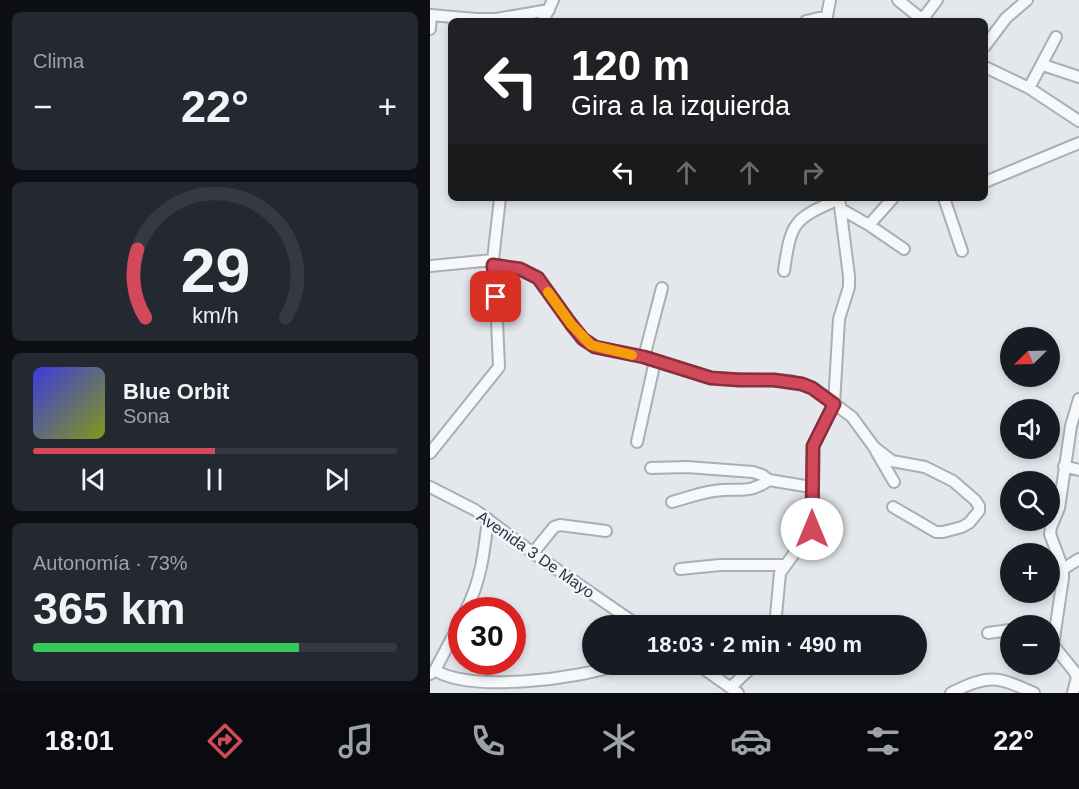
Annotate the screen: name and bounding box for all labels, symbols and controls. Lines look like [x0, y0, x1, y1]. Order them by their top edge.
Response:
icon: left [472, 42, 550, 120]
text: 120 m [571, 42, 690, 89]
text: Clima [33, 50, 84, 72]
text: 22° [181, 81, 249, 132]
text: − [33, 88, 52, 125]
text: + [378, 88, 397, 125]
text: Gira a la izquierda [571, 91, 790, 121]
icon: left [607, 156, 640, 189]
icon: ahead [670, 156, 703, 189]
icon: ahead [733, 156, 766, 189]
icon: right [796, 156, 829, 189]
text: 29 [180, 237, 250, 306]
pin [470, 271, 521, 322]
icon: arrive [479, 280, 512, 313]
text: km/h [192, 305, 238, 329]
north arrow [1000, 327, 1060, 387]
map controls [1000, 327, 1060, 675]
text: Blue Orbit [123, 379, 229, 404]
button: sound [1000, 399, 1060, 459]
text: Sona [123, 405, 170, 427]
icon: previous [77, 463, 110, 496]
icon: pause [198, 463, 231, 496]
icon: next [320, 463, 353, 496]
button: search [1000, 471, 1060, 531]
position arrow [780, 497, 844, 561]
street label: Avenida 3 De Mayo [474, 507, 598, 601]
button: + [1000, 543, 1060, 603]
text: Autonomía · 73% [33, 552, 188, 574]
text: 365 km [33, 583, 186, 634]
speed limit sign: 30 [448, 597, 526, 675]
button: − [1000, 615, 1060, 675]
text: 18:03 · 2 min · 490 m [647, 632, 862, 657]
icon: directions [204, 720, 246, 762]
icon: music [335, 720, 377, 762]
icon: phone [467, 720, 509, 762]
icon: climate [598, 720, 640, 762]
icon: car [730, 720, 772, 762]
icon: filters [862, 720, 904, 762]
text: 18:01 [45, 726, 114, 756]
text: 22° [993, 726, 1034, 756]

